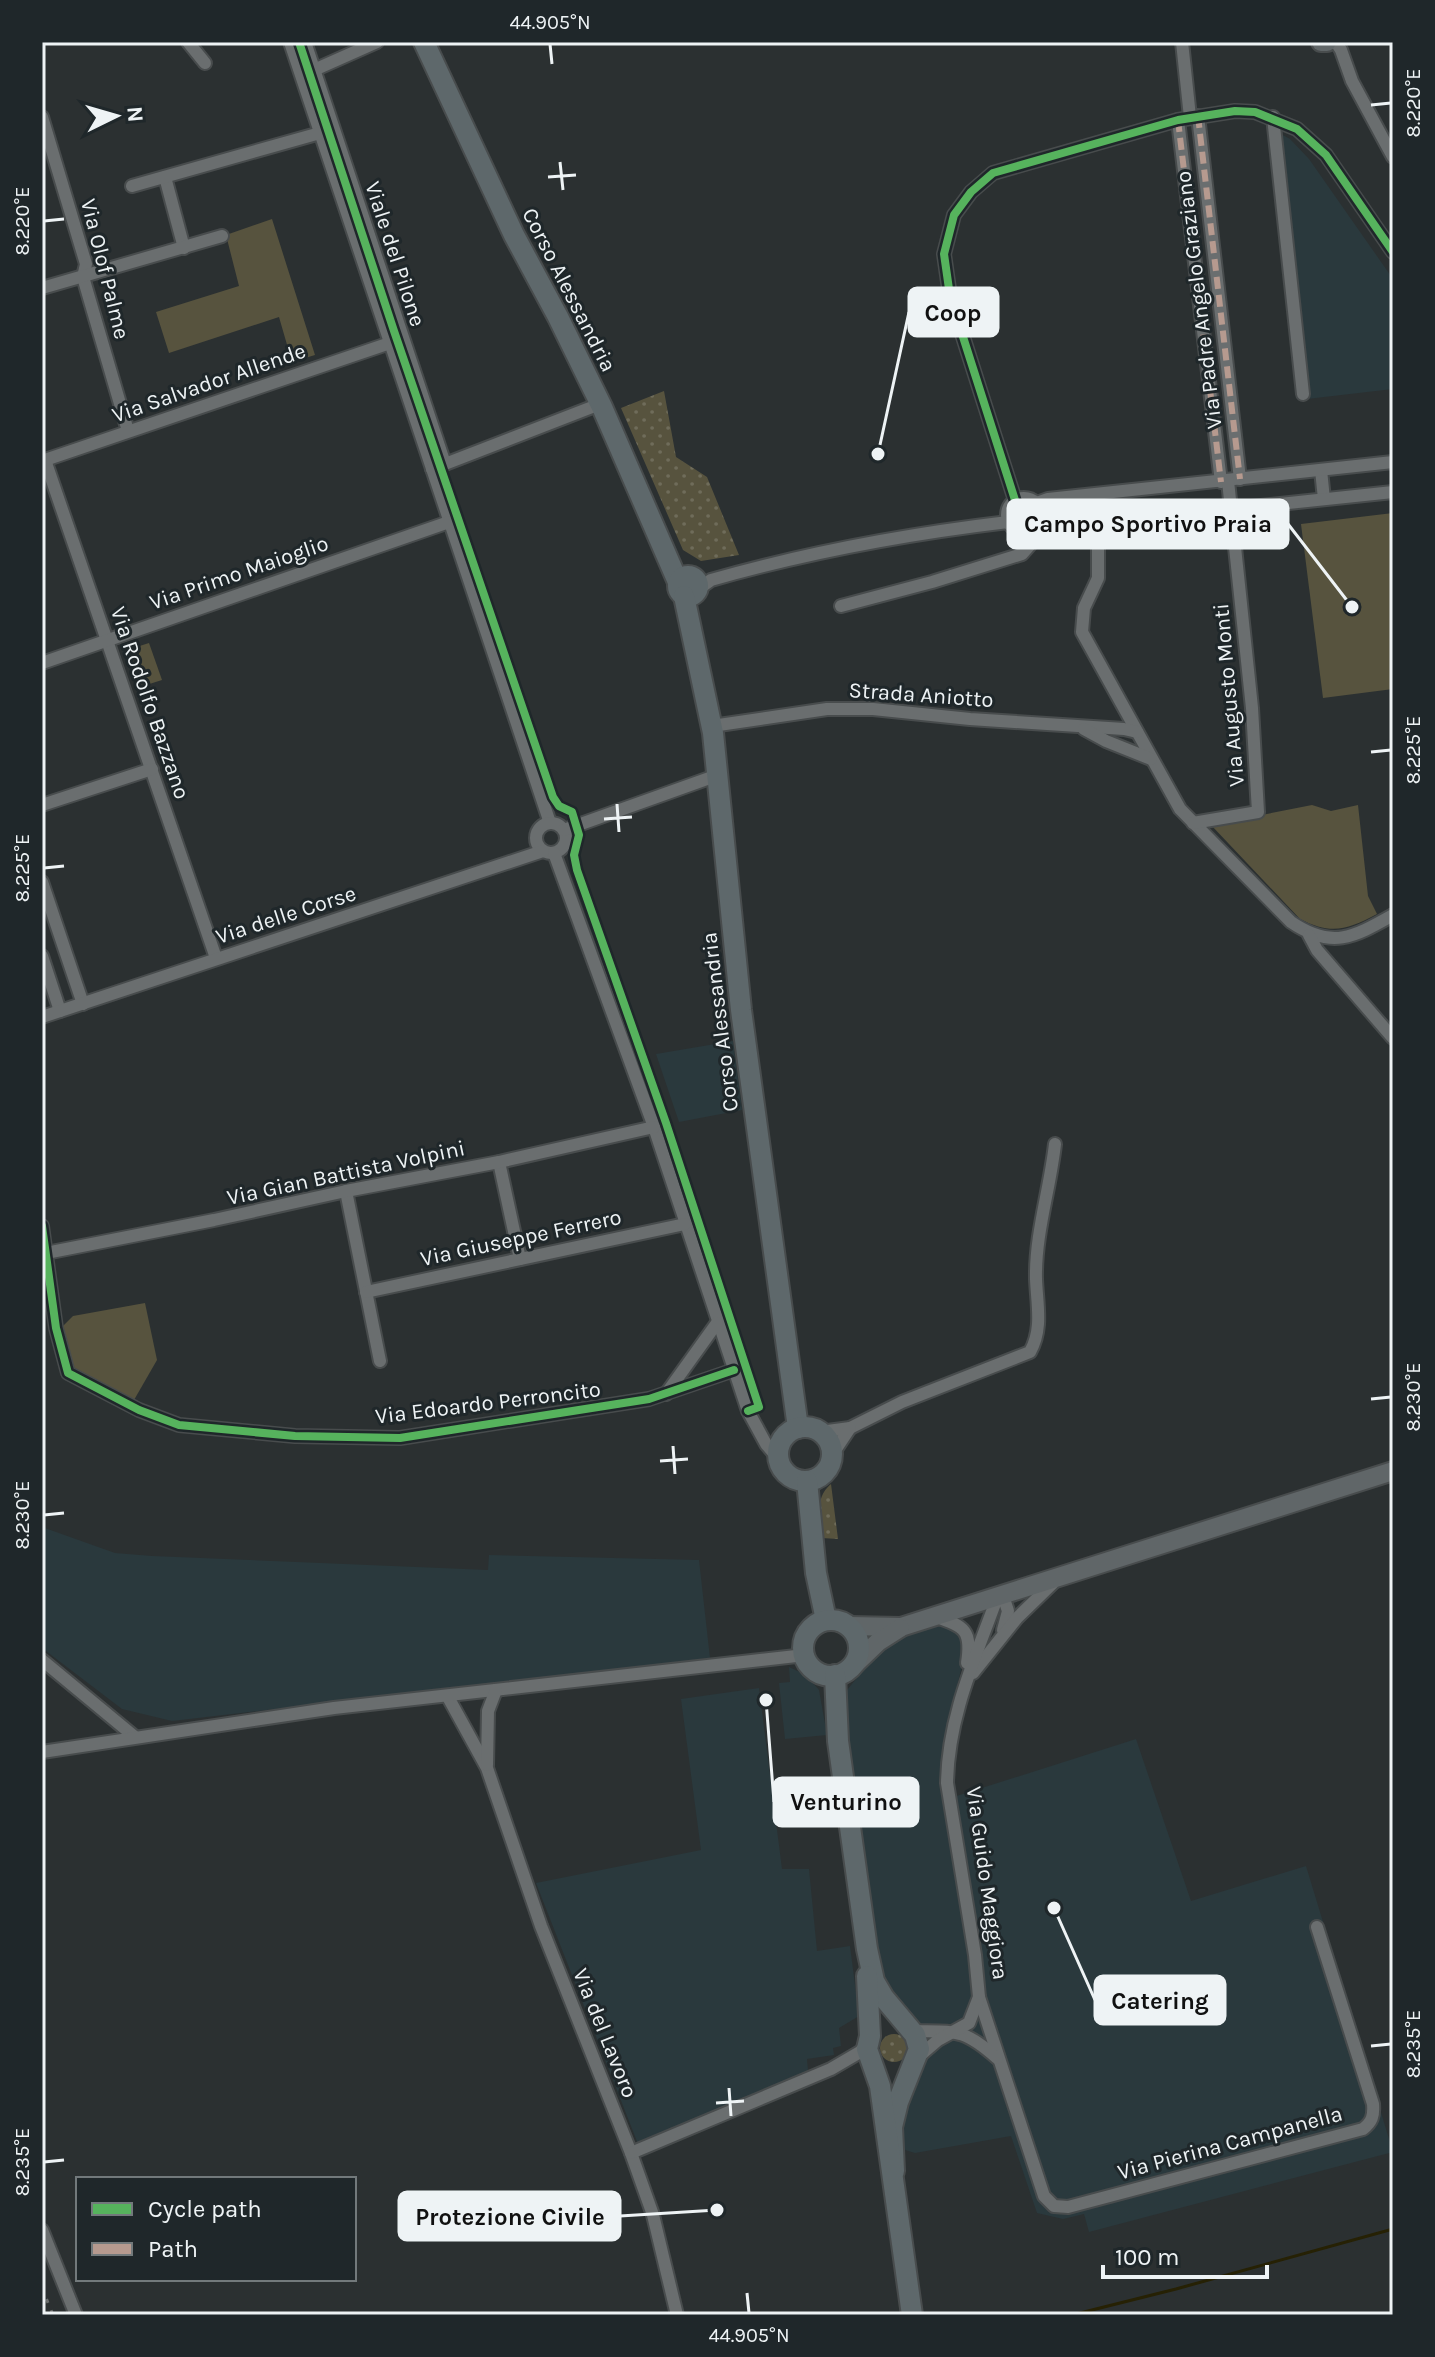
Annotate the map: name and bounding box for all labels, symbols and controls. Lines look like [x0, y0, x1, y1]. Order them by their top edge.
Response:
text: 44.905°N [509, 11, 591, 34]
text: 8.220°E [1402, 69, 1425, 137]
north arrow [76, 76, 156, 156]
text: N [121, 105, 149, 123]
street label: Via Padre Angelo Graziano [1170, 170, 1228, 430]
street label: Viale del Pilone [359, 178, 431, 330]
text: 8.220°E [11, 187, 34, 255]
street label: Via Olof Palme [75, 196, 135, 342]
street label: Corso Alessandria [516, 204, 622, 376]
callout: Coop [909, 288, 998, 336]
text: Coop [924, 299, 982, 327]
street label: Via Salvador Allende [109, 338, 309, 428]
callout: Campo Sportivo Praia [1008, 500, 1288, 548]
text: Campo Sportivo Praia [1024, 510, 1272, 538]
street label: Via Primo Maioglio [146, 530, 332, 616]
street label: Via Augusto Monti [1208, 602, 1250, 788]
street label: Via Rodolfo Bazzano [105, 603, 195, 803]
street label: Strada Aniotto [848, 677, 994, 713]
text: 8.225°E [1402, 716, 1425, 784]
text: 8.225°E [11, 834, 34, 902]
street label: Via delle Corse [213, 880, 359, 950]
street label: Corso Alessandria [696, 931, 744, 1113]
street label: Via Gian Battista Volpini [225, 1135, 467, 1211]
street label: Via Giuseppe Ferrero [418, 1204, 624, 1272]
text: 8.230°E [1402, 1362, 1425, 1432]
street label: Via Edoardo Perroncito [374, 1376, 602, 1430]
text: 8.230°E [11, 1480, 34, 1550]
callout: Venturino [774, 1778, 918, 1826]
street label: Via Guido Maggiora [961, 1785, 1013, 1981]
text: Venturino [790, 1788, 902, 1816]
street label: Via del Lavoro [567, 1964, 643, 2102]
callout: Catering [1095, 1976, 1225, 2024]
text: Catering [1111, 1987, 1209, 2015]
text: 8.235°E [1402, 2010, 1425, 2078]
street label: Via Pierina Campanella [1115, 2100, 1345, 2186]
text: 8.235°E [11, 2128, 34, 2196]
legend [76, 2177, 356, 2281]
callout: Protezione Civile [399, 2192, 620, 2240]
text: Cycle path [148, 2195, 262, 2223]
text: Protezione Civile [415, 2203, 605, 2231]
scale bar [1103, 2229, 1267, 2279]
text: Path [148, 2235, 198, 2263]
text: 100 m [1115, 2243, 1180, 2271]
text: 44.905°N [708, 2324, 790, 2347]

